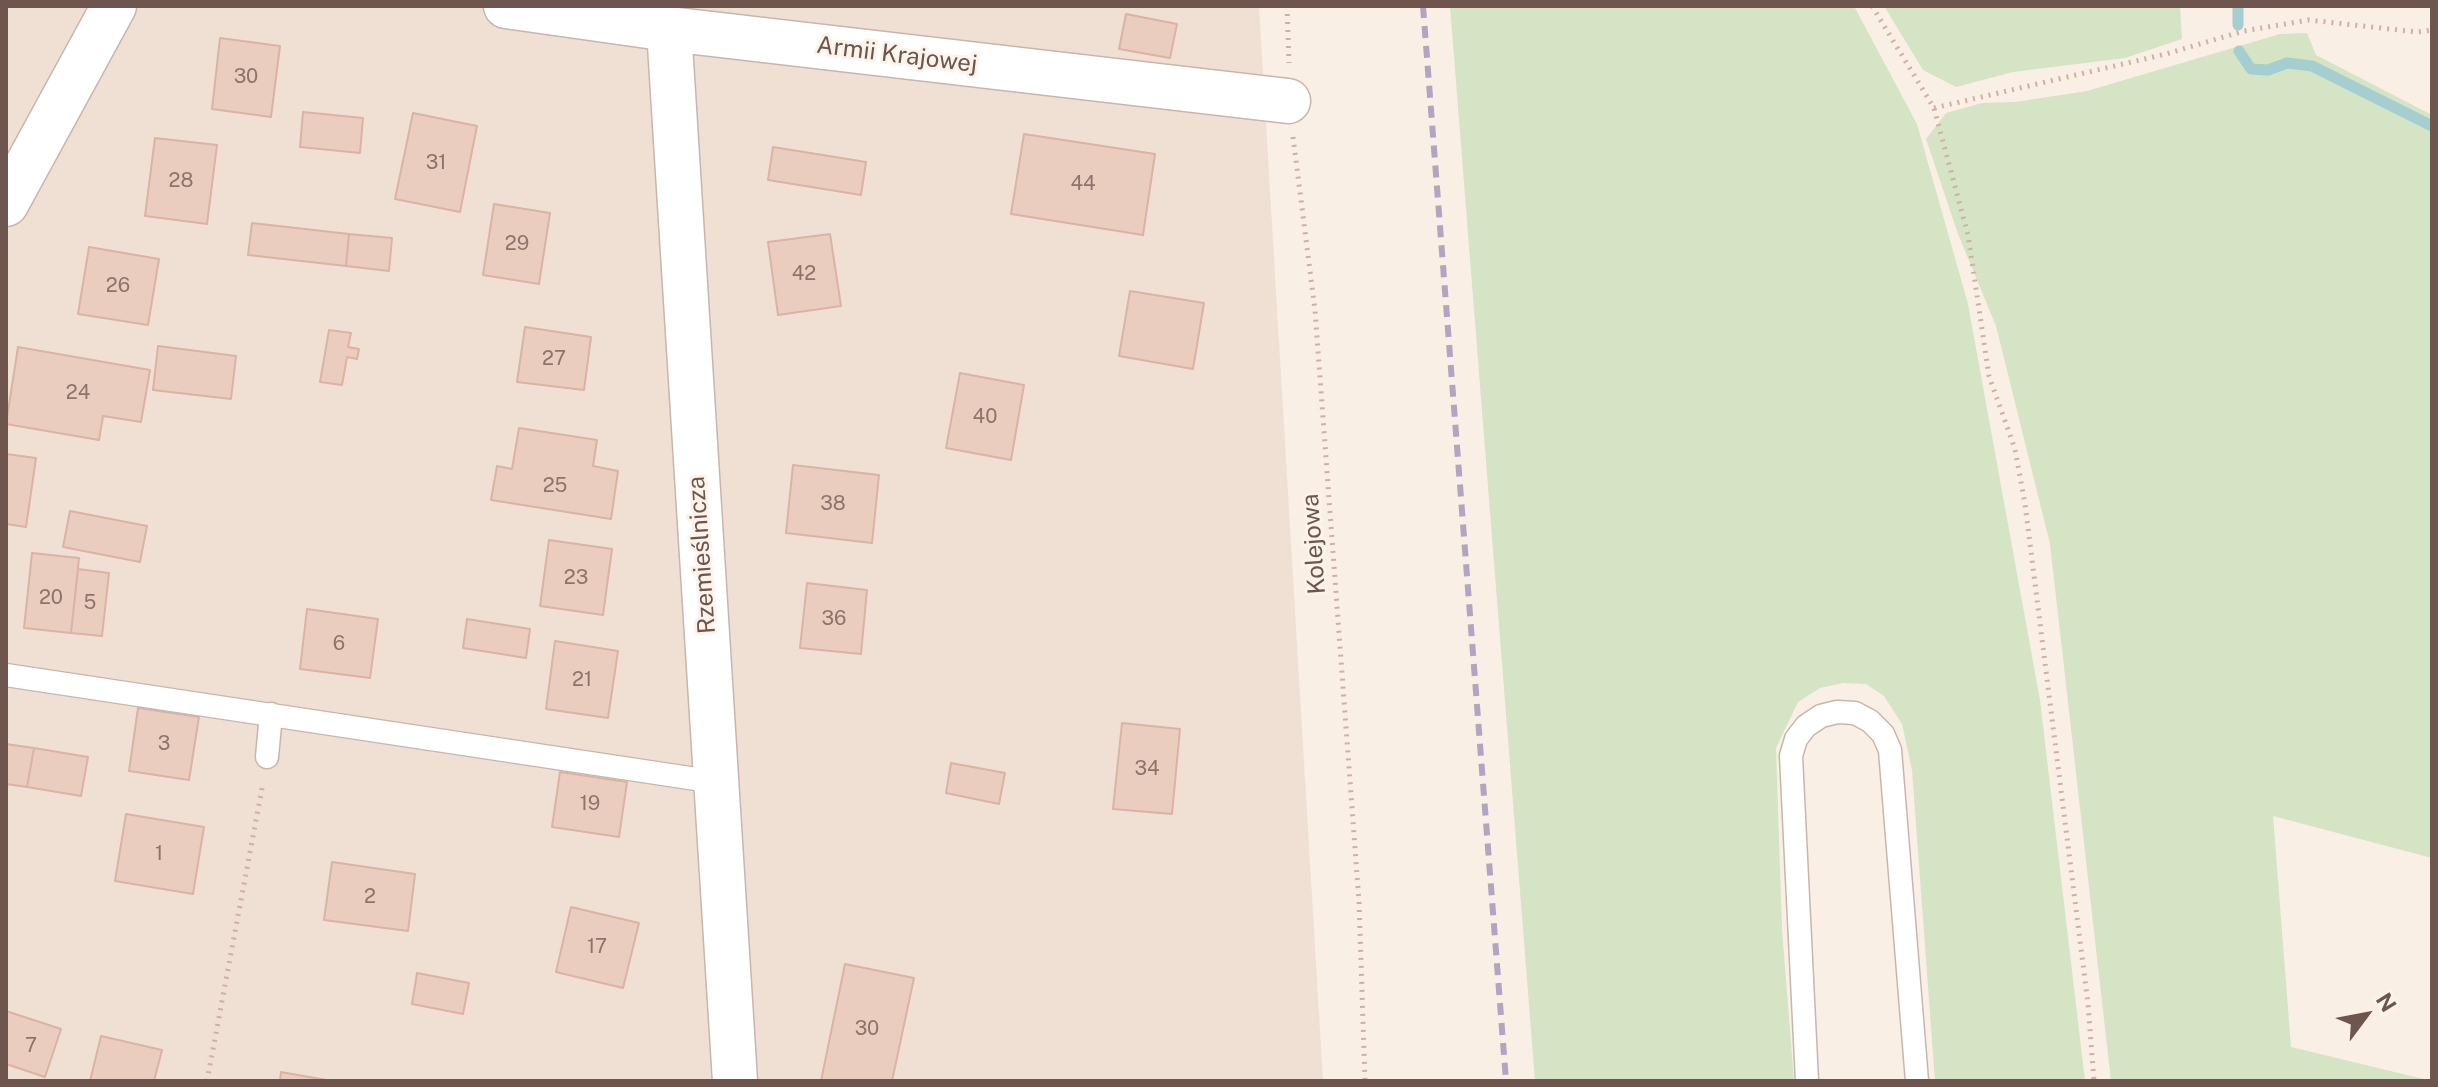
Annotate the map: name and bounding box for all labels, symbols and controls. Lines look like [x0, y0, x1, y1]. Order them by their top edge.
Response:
street label: Armii Krajowej [815, 31, 979, 79]
house number: 30 [234, 65, 258, 89]
house number: 31 [426, 151, 446, 175]
house number: 28 [169, 169, 193, 193]
house number: 44 [1070, 172, 1096, 196]
house number: 29 [505, 232, 529, 256]
house number: 42 [792, 262, 816, 286]
house number: 26 [106, 274, 130, 298]
house number: 27 [542, 347, 566, 371]
house number: 24 [66, 381, 90, 405]
house number: 40 [973, 405, 997, 429]
house number: 25 [543, 474, 567, 498]
street label: Rzemieślnicza [682, 475, 722, 635]
house number: 38 [820, 492, 846, 516]
street label: Kolejowa [1296, 493, 1332, 595]
house number: 23 [564, 566, 588, 590]
house number: 20 [39, 586, 63, 610]
house number: 5 [84, 591, 96, 615]
house number: 36 [822, 607, 846, 631]
house number: 6 [333, 632, 345, 656]
house number: 21 [572, 668, 592, 692]
house number: 3 [158, 732, 170, 756]
house number: 34 [1134, 757, 1160, 781]
house number: 19 [580, 792, 600, 816]
house number: 1 [155, 842, 163, 866]
house number: 2 [364, 885, 376, 909]
house number: 17 [587, 935, 607, 959]
north arrow [2326, 975, 2406, 1055]
text: N [2371, 988, 2402, 1016]
house number: 30 [855, 1017, 879, 1041]
house number: 7 [25, 1034, 37, 1058]

